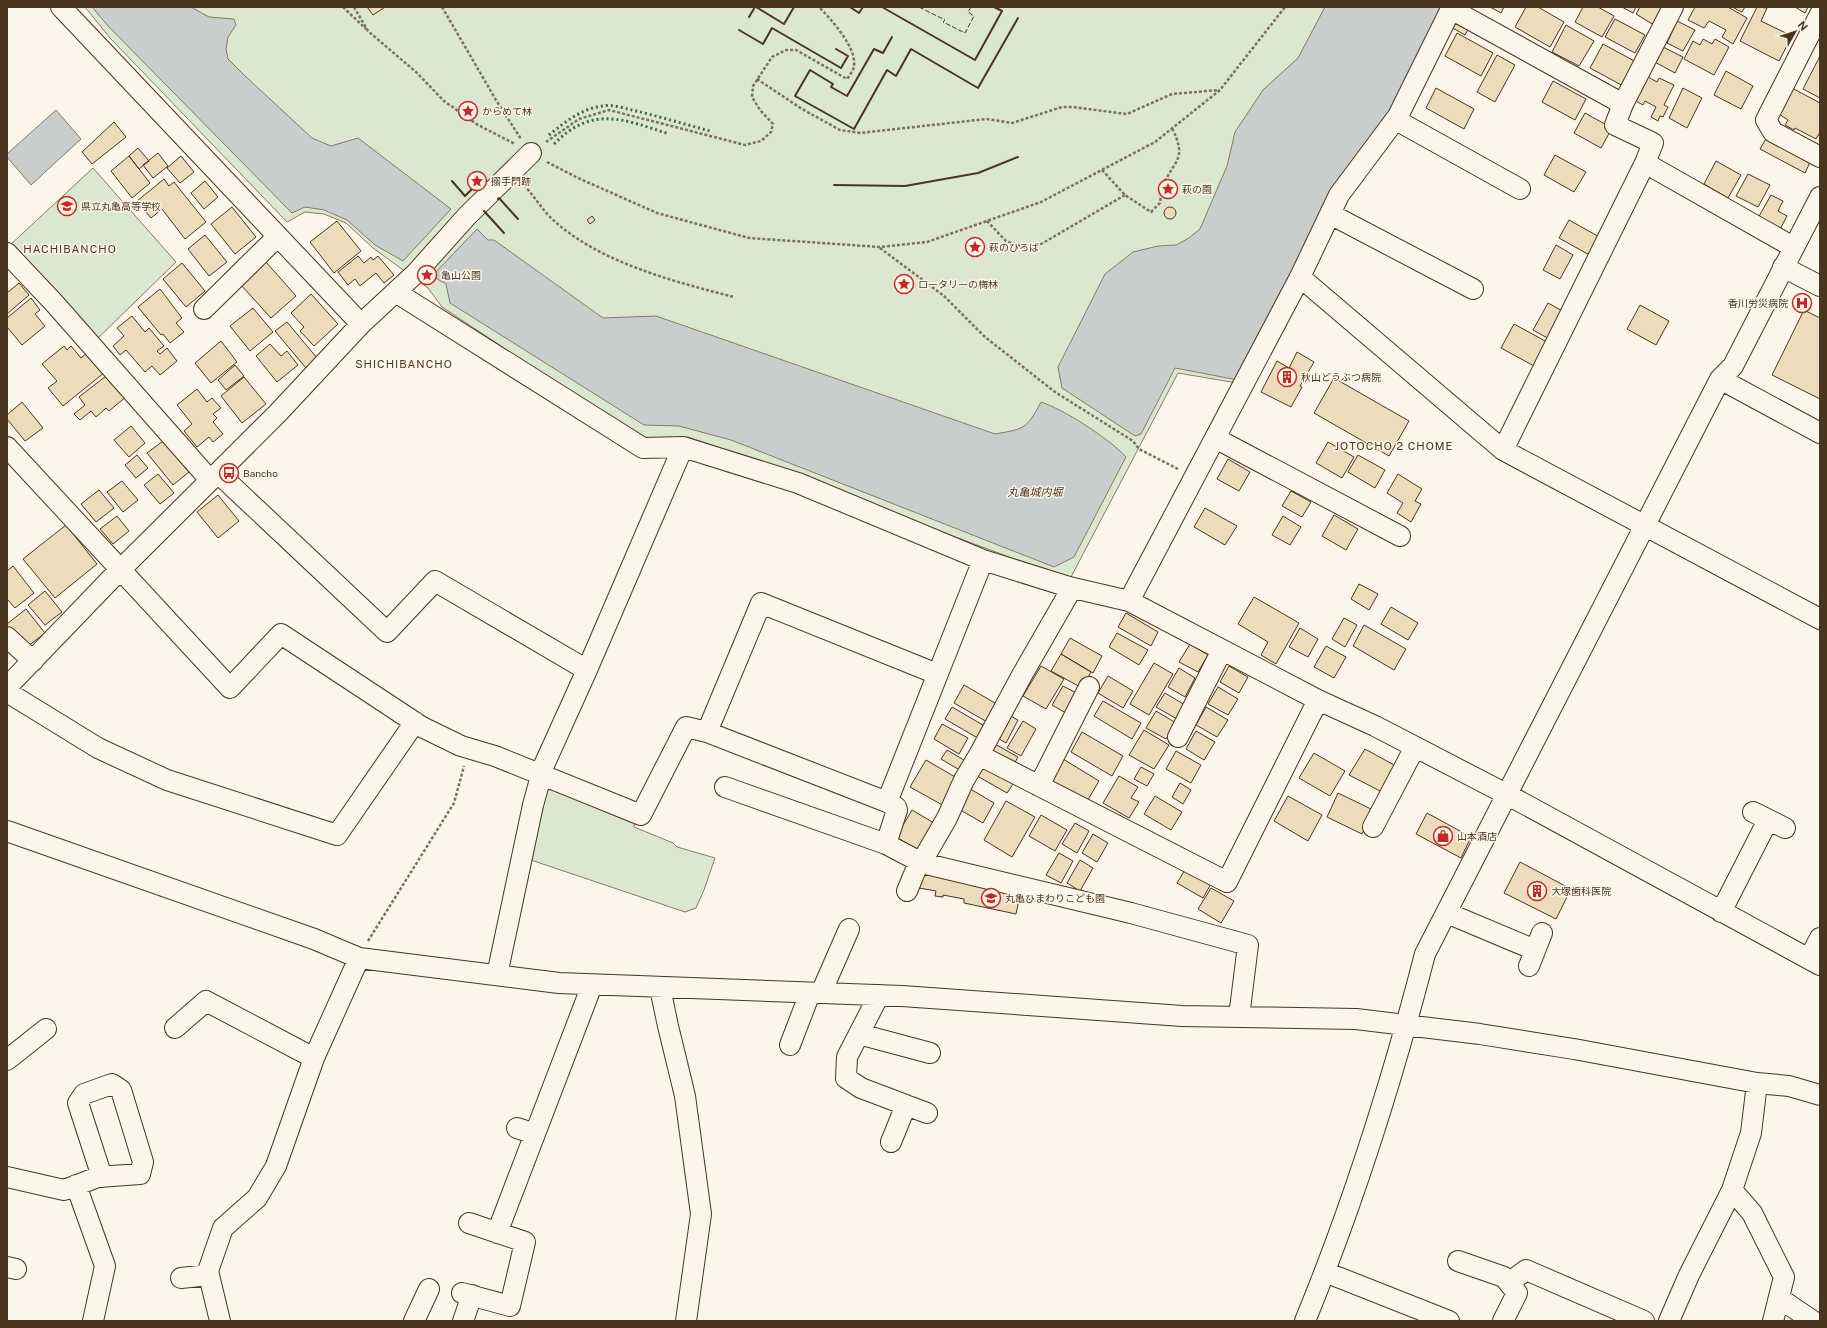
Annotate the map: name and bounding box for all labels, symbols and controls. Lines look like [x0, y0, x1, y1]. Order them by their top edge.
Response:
north arrow [1775, 12, 1815, 52]
text: N [1795, 19, 1810, 33]
place icon: からめて林 [457, 100, 479, 122]
place label: からめて林 [482, 105, 532, 117]
place icon: 搦手門跡 [466, 170, 488, 192]
place label: 搦手門跡 [491, 175, 531, 187]
place icon: 萩の園 [1157, 178, 1179, 200]
place label: 萩の園 [1182, 183, 1212, 195]
school or university icon: 県立丸亀高等学校 [56, 195, 78, 217]
place label: 県立丸亀高等学校 [81, 200, 161, 212]
place icon: 萩のひろば [964, 236, 986, 258]
place label: 萩のひろば [989, 241, 1039, 253]
district label: HACHIBANCHO [23, 243, 117, 255]
place icon: 亀山公園 [416, 264, 438, 286]
place label: 亀山公園 [441, 269, 481, 281]
place icon: ロータリーの梅林 [893, 273, 915, 295]
place label: ロータリーの梅林 [918, 278, 998, 290]
hospital icon: 香川労災病院 [1791, 292, 1813, 314]
place label: 香川労災病院 [1728, 297, 1788, 309]
district label: SHICHIBANCHO [355, 358, 453, 370]
building icon: 秋山どうぶつ病院 [1276, 366, 1298, 388]
place label: 秋山どうぶつ病院 [1301, 371, 1381, 383]
district label: JOTOCHO 2 CHOME [1335, 440, 1453, 452]
bus stop icon: Bancho [218, 462, 240, 484]
place label: Bancho [243, 467, 278, 479]
water label: 丸亀城内堀 [1008, 486, 1064, 498]
shop icon: 山本酒店 [1432, 825, 1454, 847]
place label: 山本酒店 [1457, 830, 1497, 842]
building icon: 大塚歯科医院 [1526, 880, 1548, 902]
place label: 大塚歯科医院 [1551, 885, 1611, 897]
school or university icon: 丸亀ひまわりこども園 [980, 887, 1002, 909]
place label: 丸亀ひまわりこども園 [1005, 892, 1105, 904]

